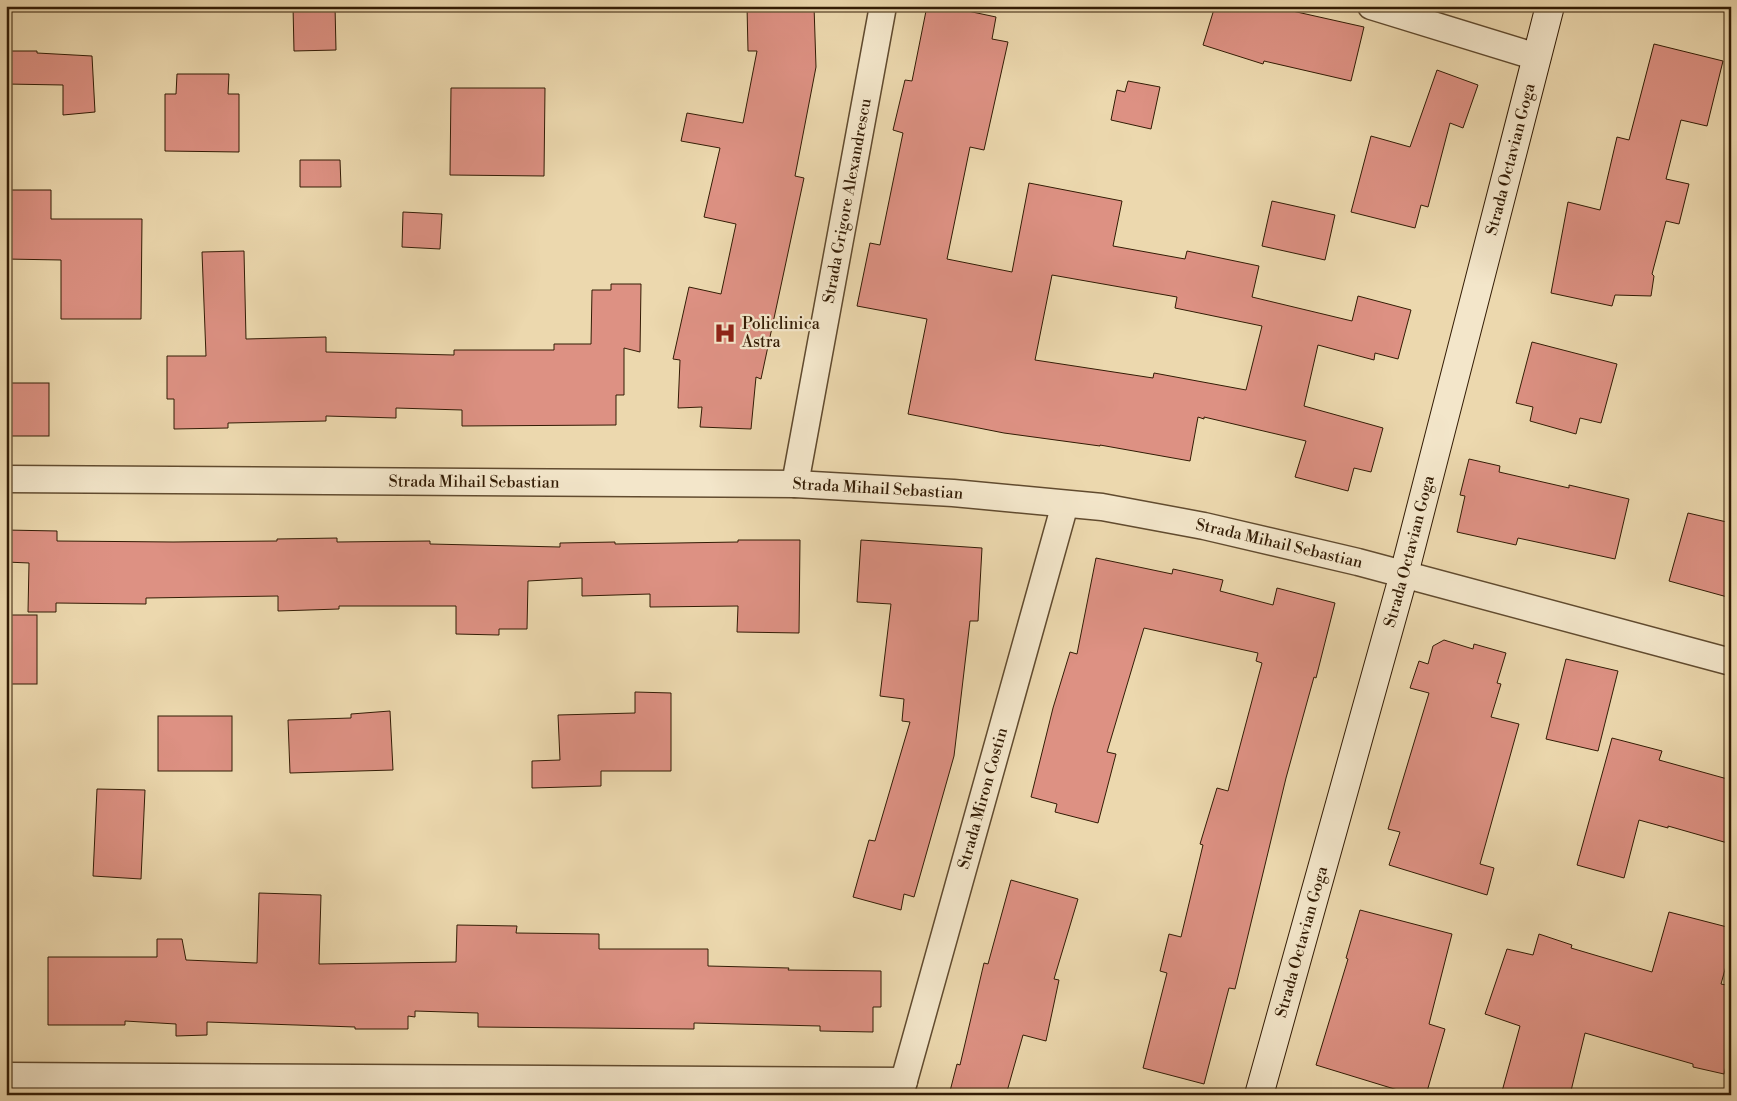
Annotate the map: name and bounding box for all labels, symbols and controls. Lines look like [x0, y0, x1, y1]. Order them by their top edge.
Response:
street label: Strada Octavian Goga [1481, 80, 1540, 237]
street label: Strada Grigore Alexandrescu [818, 97, 876, 305]
place label: Policlinica Astra [741, 314, 821, 352]
hospital icon: Policlinica Astra [712, 320, 738, 346]
street label: Strada Mihail Sebastian [388, 471, 560, 493]
street label: Strada Octavian Goga [1380, 473, 1439, 630]
street label: Strada Mihail Sebastian [792, 474, 965, 504]
street label: Strada Mihail Sebastian [1194, 515, 1365, 573]
street label: Strada Miron Costin [954, 725, 1012, 871]
street label: Strada Octavian Goga [1271, 863, 1332, 1020]

